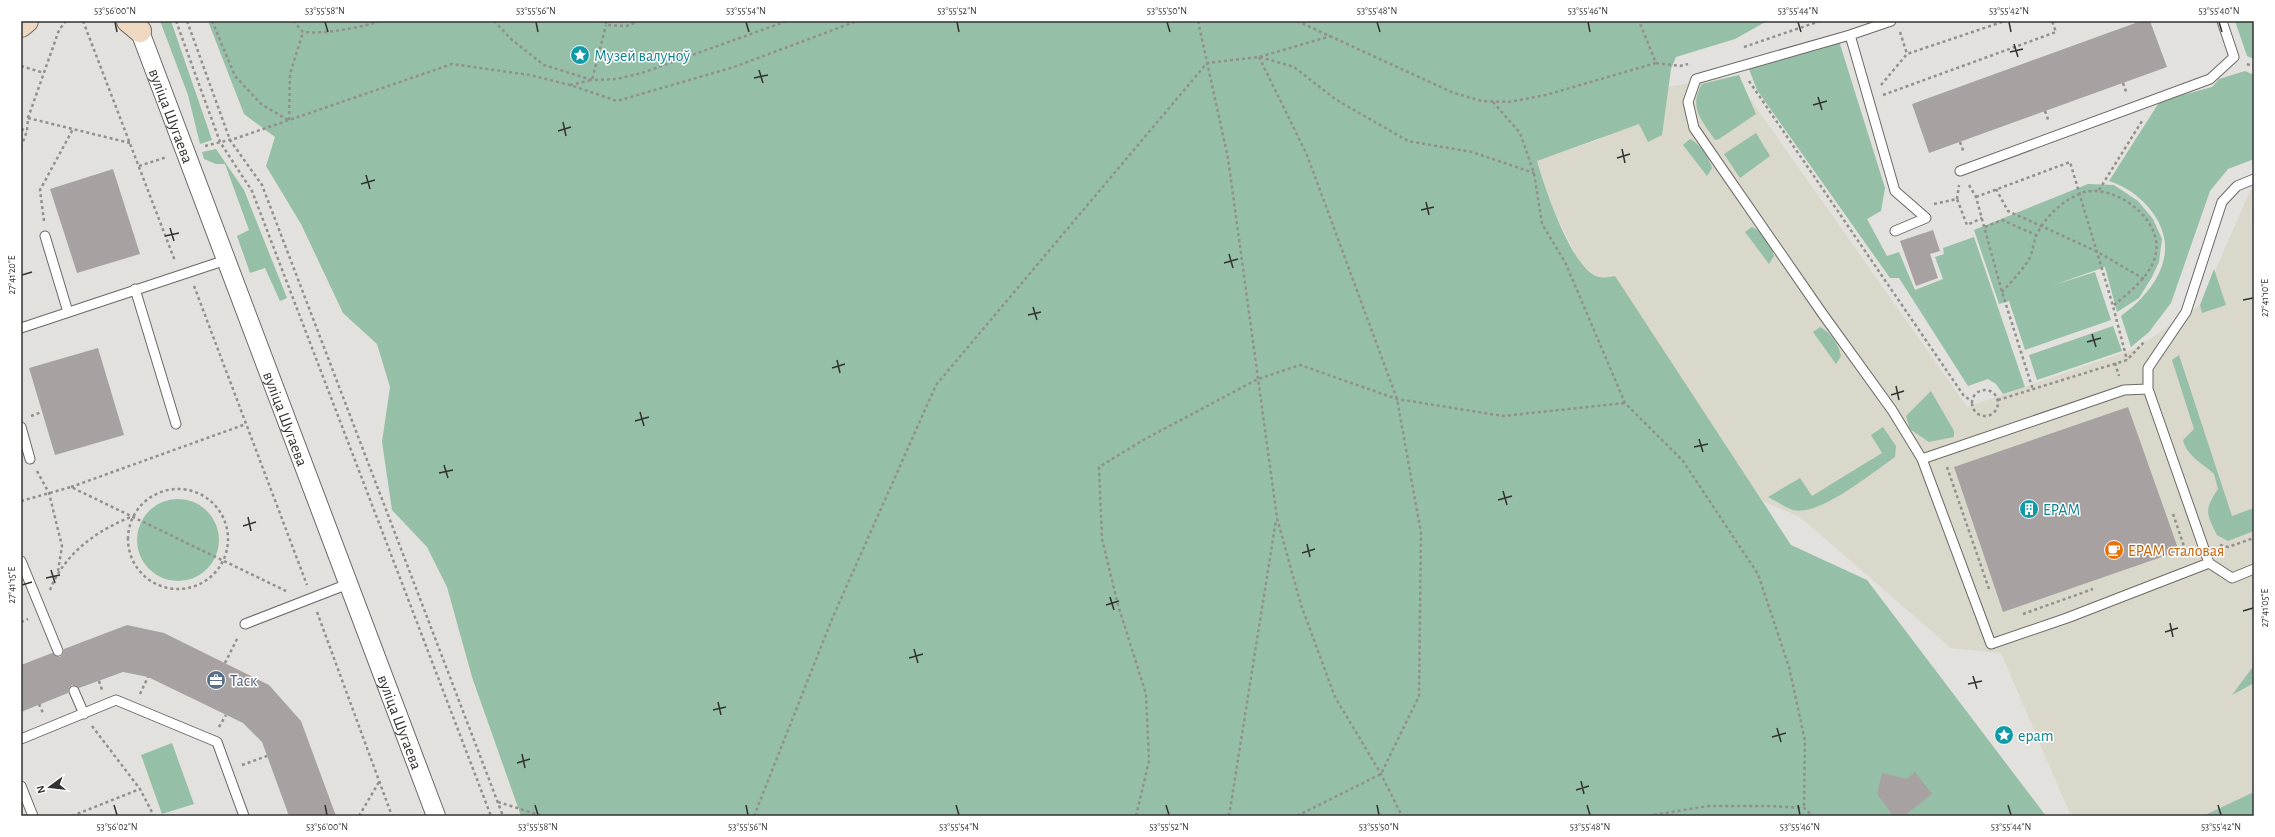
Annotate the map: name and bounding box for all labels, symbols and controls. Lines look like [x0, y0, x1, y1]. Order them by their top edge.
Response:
text: 53°56'00"N [94, 6, 136, 16]
text: 53°55'58"N [305, 6, 345, 16]
text: 53°55'56"N [516, 6, 556, 16]
text: 53°55'54"N [726, 6, 766, 16]
text: 53°55'52"N [937, 6, 977, 16]
text: 53°55'50"N [1147, 6, 1187, 16]
text: 53°55'48"N [1357, 6, 1397, 16]
text: 53°55'46"N [1568, 6, 1608, 16]
text: 53°55'44"N [1778, 6, 1818, 16]
text: 53°55'42"N [1989, 6, 2029, 16]
text: 53°55'40"N [2199, 6, 2239, 16]
place icon: Музей валуноў [569, 44, 591, 66]
place label: Музей валуноў [594, 48, 690, 65]
street label: вуліца Шугаева [146, 66, 196, 165]
text: 27°41'20"E [7, 255, 17, 295]
text: 27°41'10"E [2260, 279, 2270, 317]
street label: вуліца Шугаева [260, 369, 310, 468]
building icon: EPAM [2018, 498, 2040, 520]
place label: EPAM [2043, 502, 2080, 518]
cafe icon: EPAM сталовая [2103, 539, 2125, 561]
place label: EPAM сталовая [2128, 543, 2224, 559]
text: 27°41'15"E [7, 566, 17, 603]
text: 27°41'05"E [2260, 589, 2270, 627]
office icon: Таск [205, 669, 227, 691]
place label: Таск [230, 673, 258, 689]
street label: вуліца Шугаева [374, 673, 425, 772]
place icon: epam [1993, 724, 2015, 746]
place label: epam [2018, 728, 2054, 744]
north arrow [30, 767, 70, 807]
text: N [35, 784, 47, 795]
text: 53°56'02"N [96, 822, 138, 832]
text: 53°56'00"N [306, 822, 348, 832]
text: 53°55'58"N [518, 822, 558, 832]
text: 53°55'56"N [728, 822, 768, 832]
text: 53°55'54"N [939, 822, 979, 832]
text: 53°55'52"N [1149, 822, 1189, 832]
text: 53°55'50"N [1359, 822, 1399, 832]
text: 53°55'48"N [1570, 822, 1610, 832]
text: 53°55'46"N [1780, 822, 1820, 832]
text: 53°55'44"N [1991, 822, 2031, 832]
text: 53°55'42"N [2201, 822, 2241, 832]

